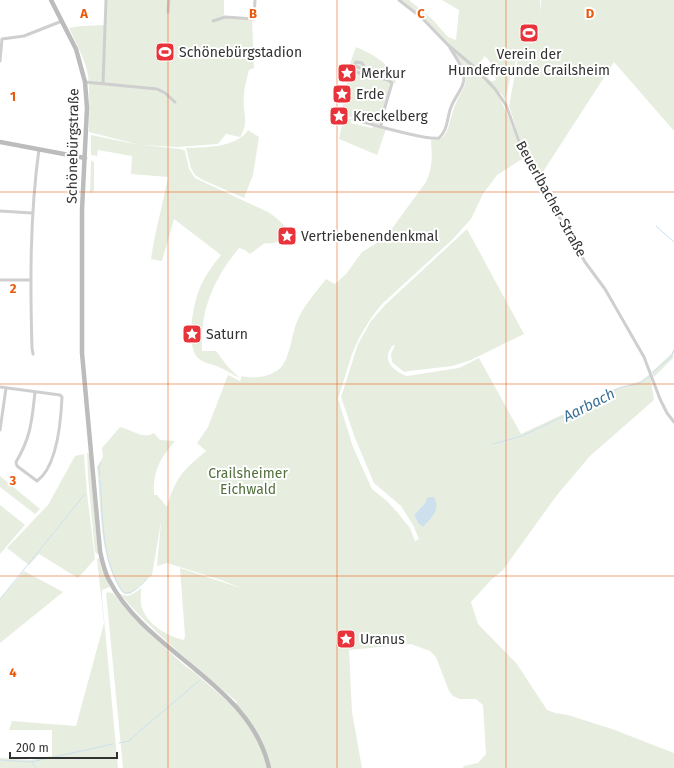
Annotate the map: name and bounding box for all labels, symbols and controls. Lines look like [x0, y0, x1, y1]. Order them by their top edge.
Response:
text: A [79, 6, 88, 21]
text: B [249, 6, 257, 21]
text: C [417, 6, 425, 21]
text: D [586, 6, 595, 21]
sports icon: Verein der Hundefreunde Crailsheim [518, 22, 540, 44]
sports icon: Schönebürgstadion [154, 41, 176, 63]
place label: Schönebürgstadion [179, 44, 302, 61]
place label: Verein der Hundefreunde Crailsheim [448, 46, 610, 79]
place icon: Merkur [336, 62, 358, 84]
place label: Merkur [361, 65, 406, 82]
place icon: Erde [331, 83, 353, 105]
place label: Erde [356, 86, 384, 103]
street label: Schönebürgstraße [63, 88, 83, 204]
text: 1 [10, 89, 16, 104]
place icon: Kreckelberg [328, 105, 350, 127]
place label: Kreckelberg [353, 108, 428, 125]
street label: Beuerlbacher Straße [512, 138, 590, 260]
place icon: Vertriebenendenkmal [276, 225, 298, 247]
place label: Vertriebenendenkmal [301, 228, 438, 245]
text: 2 [10, 281, 17, 296]
place icon: Saturn [181, 323, 203, 345]
place label: Saturn [206, 326, 248, 343]
water label: Aarbach [559, 384, 618, 426]
park label: Crailsheimer Eichwald [208, 465, 288, 498]
text: 3 [9, 473, 17, 488]
place icon: Uranus [335, 628, 357, 650]
place label: Uranus [360, 631, 405, 648]
text: 4 [9, 665, 17, 680]
scale bar [10, 734, 117, 760]
text: 200 m [16, 741, 49, 755]

